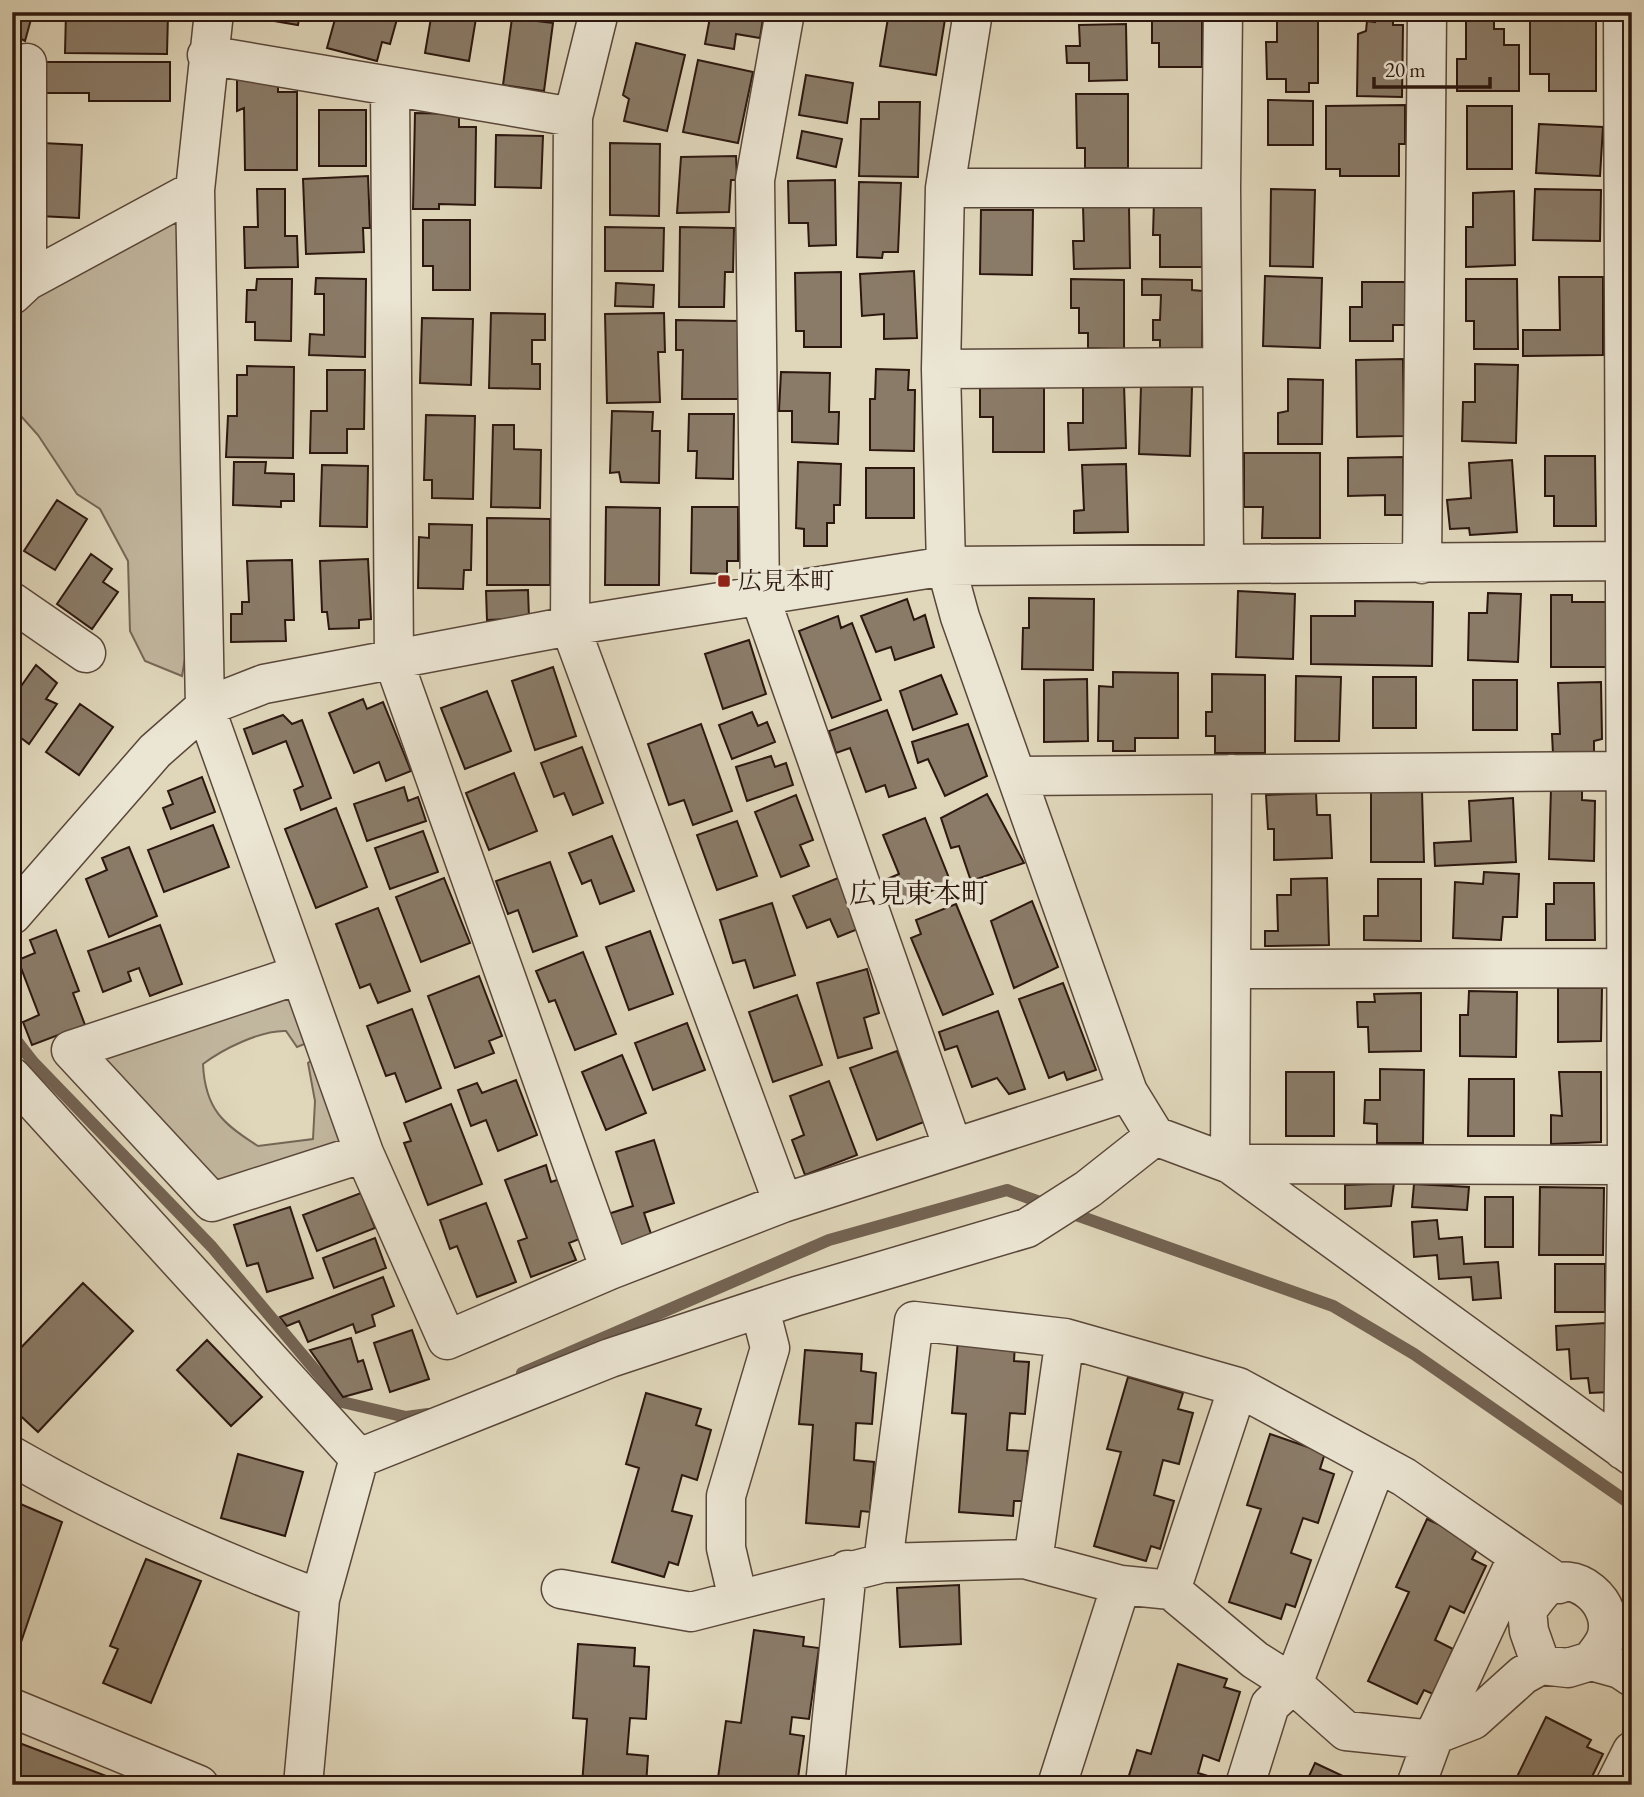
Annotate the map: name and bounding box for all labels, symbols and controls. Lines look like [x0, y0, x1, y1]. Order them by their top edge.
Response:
scale bar [1374, 46, 1490, 90]
text: 20 m [1385, 56, 1426, 83]
place label: 広見本町 [738, 565, 834, 596]
marker: 広見本町 [716, 573, 732, 589]
district label: 広見東本町 [849, 875, 989, 911]

